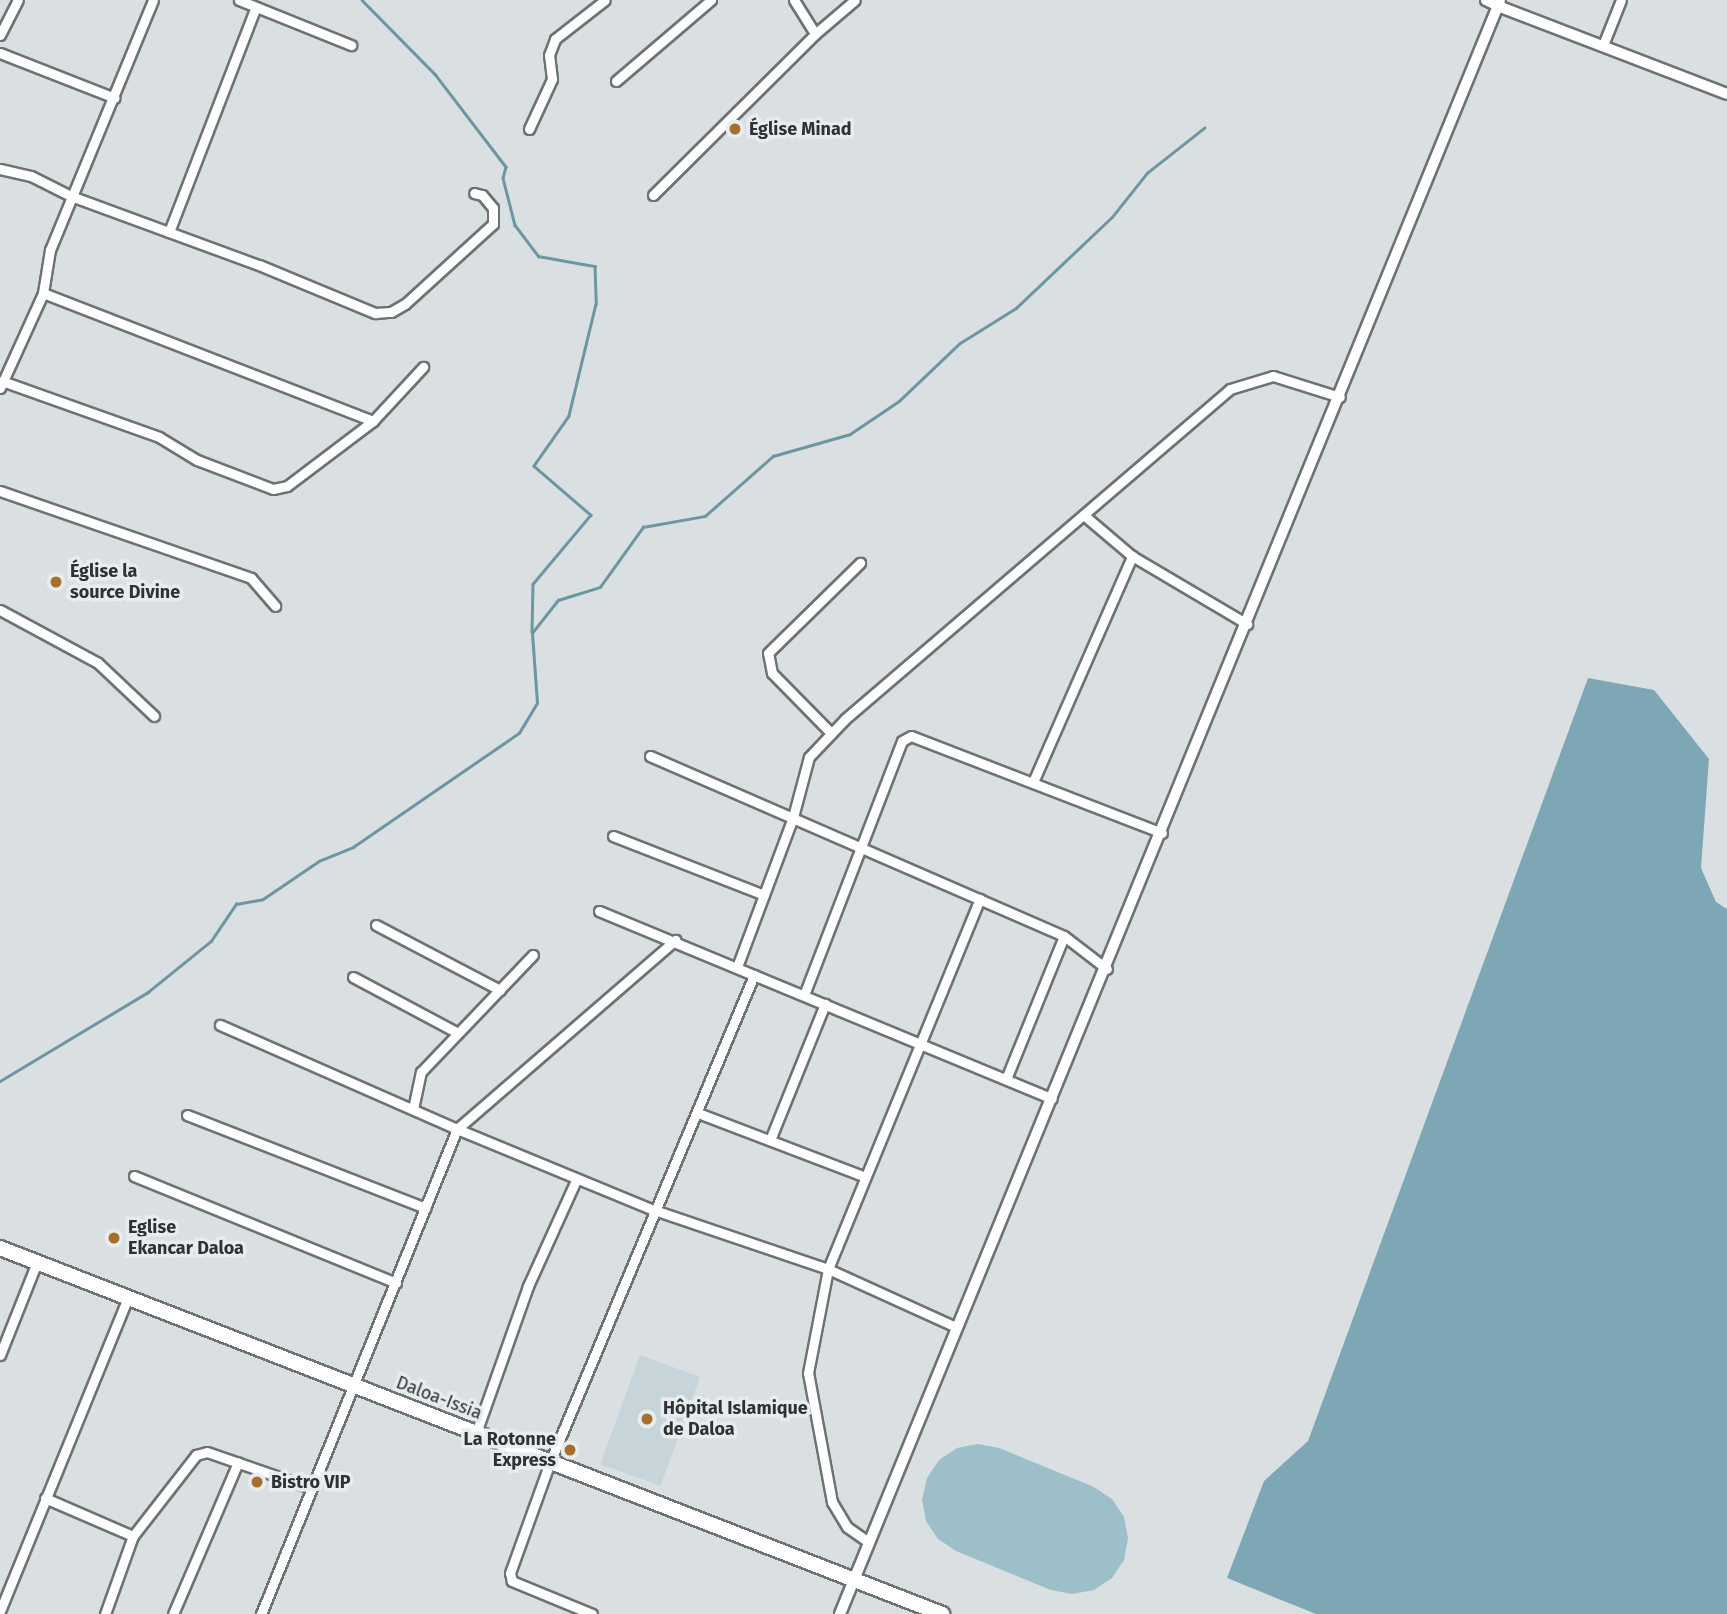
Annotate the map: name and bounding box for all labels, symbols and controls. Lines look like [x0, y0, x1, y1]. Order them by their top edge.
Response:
place label: Église Minad [749, 118, 852, 140]
marker: Église Minad [727, 121, 743, 137]
place label: Église la source Divine [70, 561, 180, 604]
marker: Église la source Divine [48, 574, 64, 590]
place label: Eglise Ekancar Daloa [128, 1217, 244, 1260]
marker: Eglise Ekancar Daloa [106, 1230, 122, 1246]
street label: Daloa-Issia [393, 1372, 485, 1424]
place label: Hôpital Islamique de Daloa [663, 1398, 808, 1440]
marker: Hôpital Islamique de Daloa [637, 1409, 657, 1429]
place label: La Rotonne Express [464, 1429, 556, 1472]
marker: La Rotonne Express [562, 1442, 578, 1458]
place label: Bistro VIP [271, 1471, 351, 1493]
marker: Bistro VIP [249, 1474, 265, 1490]

